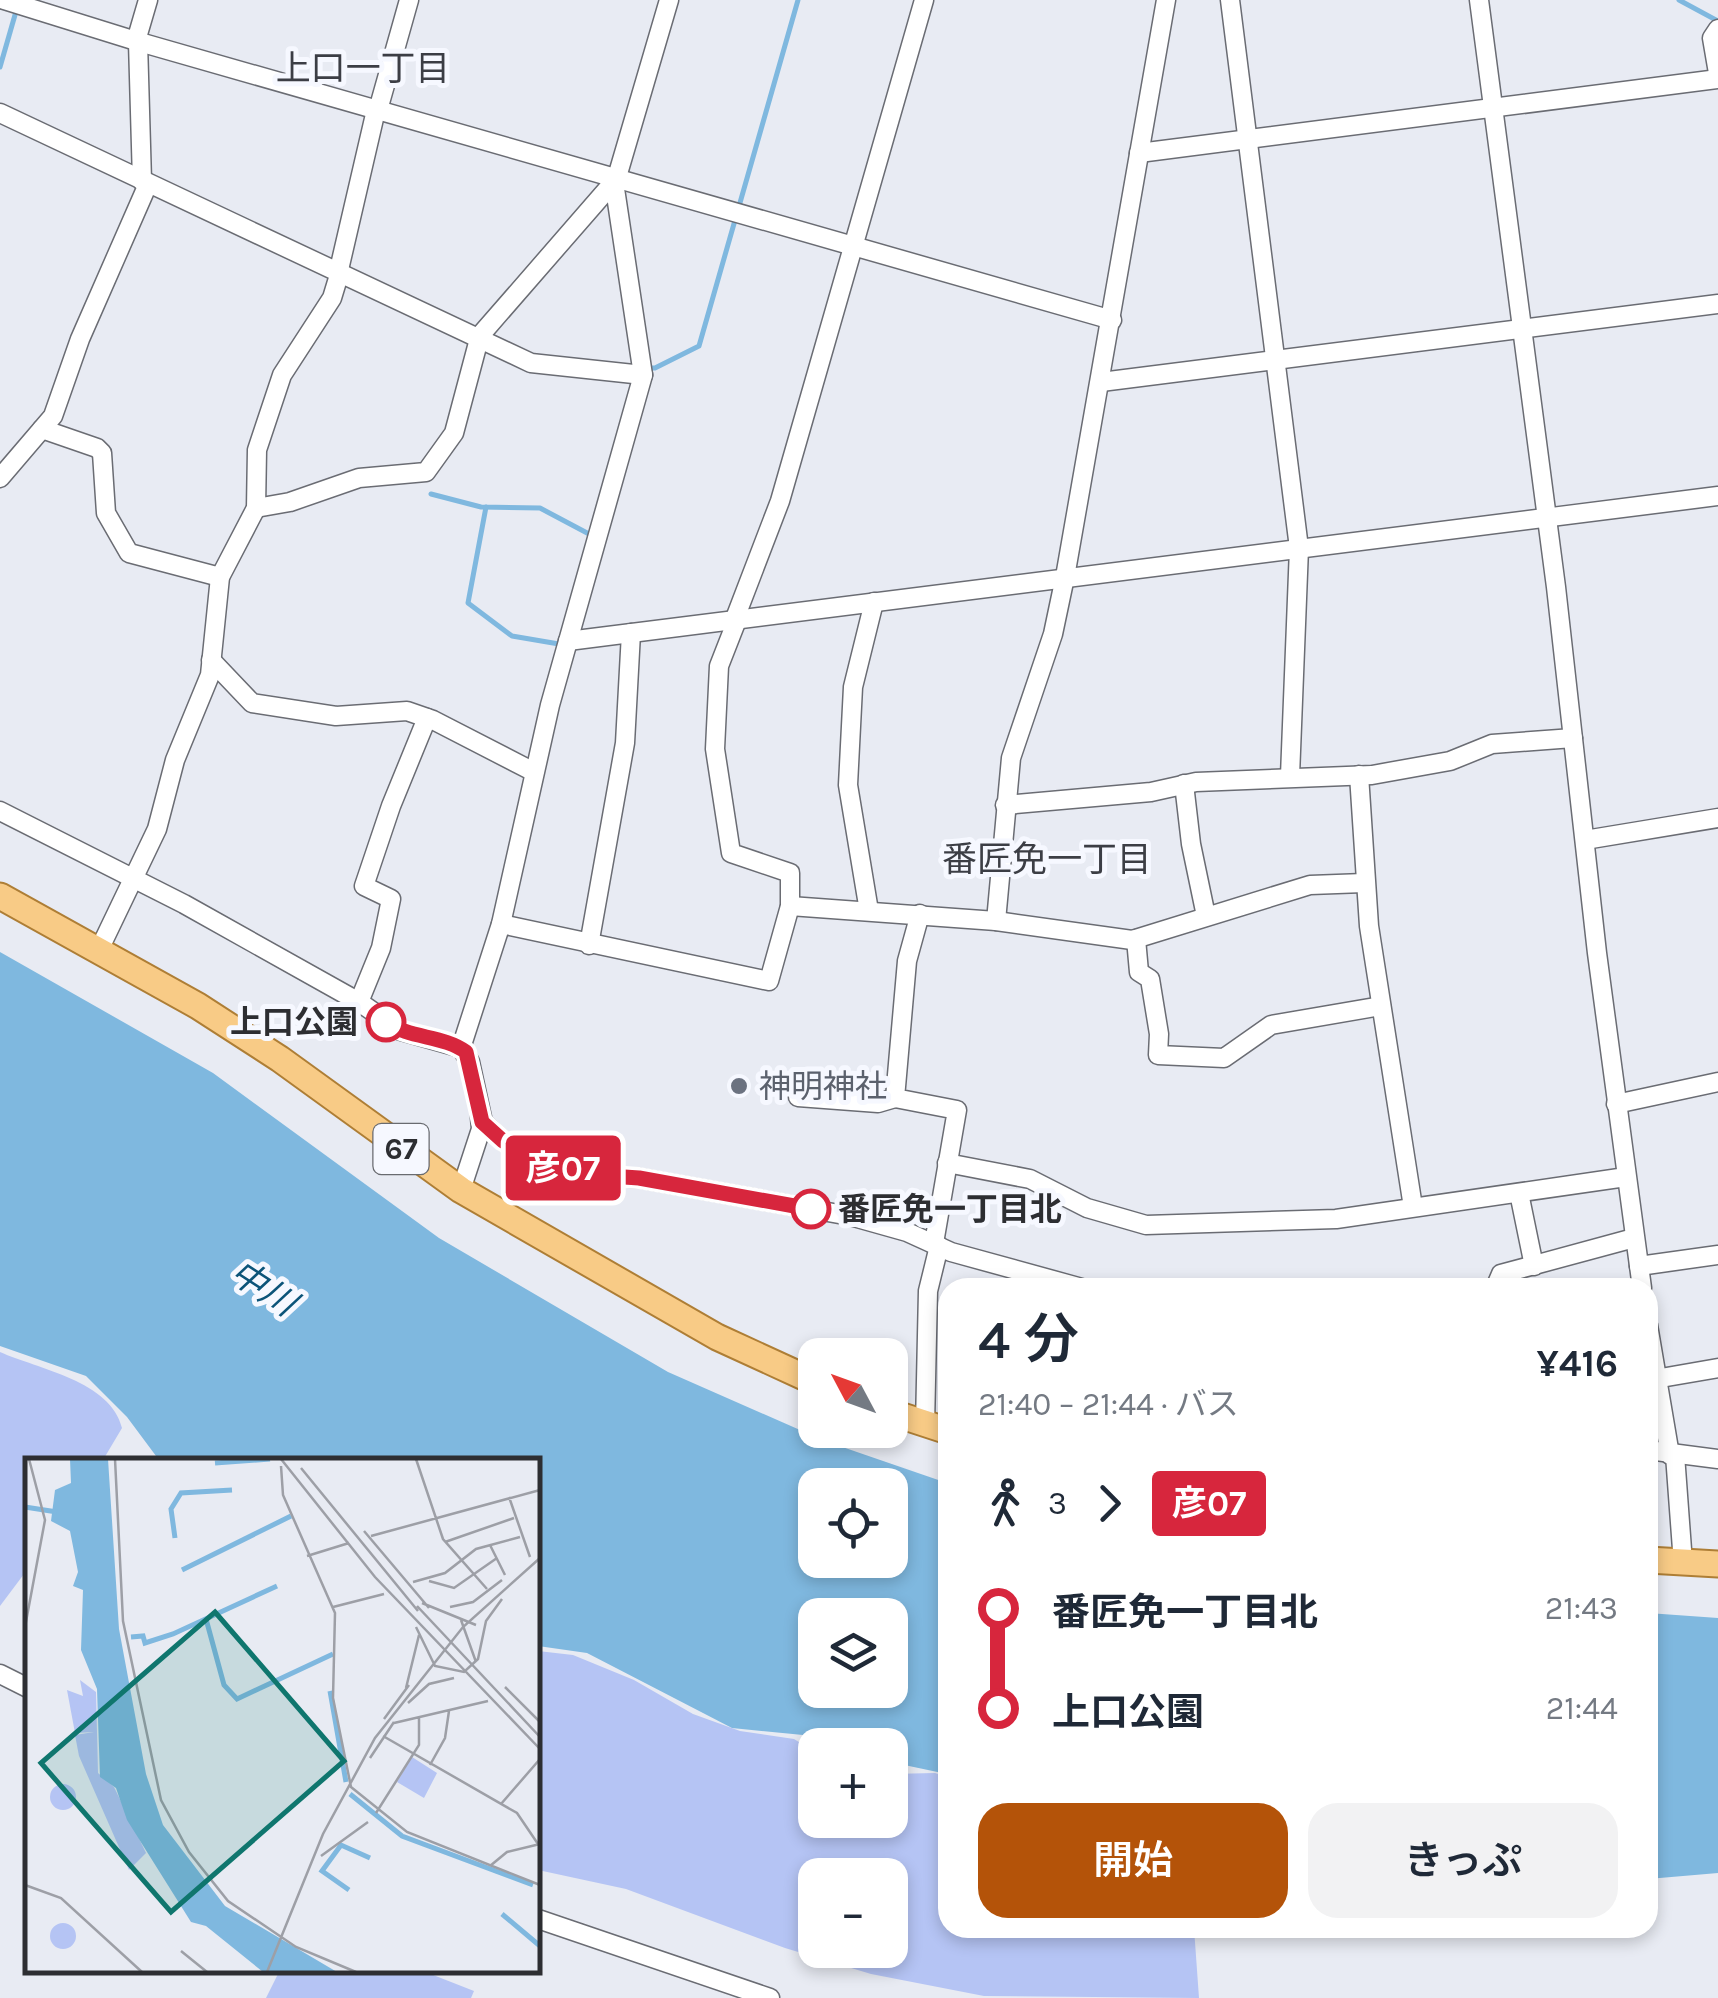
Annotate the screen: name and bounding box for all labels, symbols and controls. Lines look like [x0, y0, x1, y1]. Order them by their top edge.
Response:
district label: 上口一丁目 [275, 48, 451, 89]
district label: 番匠免一丁目 [942, 839, 1152, 880]
marker: 上口公園 [367, 1003, 405, 1041]
place label: 上口公園 [230, 1004, 358, 1041]
place label: 神明神社 [759, 1068, 887, 1105]
marker: 神明神社 [728, 1075, 750, 1097]
road number: 67 [374, 1124, 428, 1174]
line badge: 彦07 [506, 1136, 620, 1200]
text: 彦07 [526, 1148, 600, 1189]
marker: 番匠免一丁目北 [792, 1190, 830, 1228]
place label: 番匠免一丁目北 [838, 1191, 1062, 1228]
water label: 中川 [222, 1252, 307, 1326]
text: 4 分 [978, 1308, 1079, 1372]
north arrow [798, 1338, 908, 1448]
map controls [798, 1338, 908, 1968]
text: ¥416 [1536, 1341, 1618, 1386]
text: 21:40 – 21:44 · バス [978, 1386, 1239, 1423]
inset map [25, 1458, 540, 1973]
button: locate [798, 1468, 908, 1578]
icon: walk [978, 1476, 1033, 1531]
icon: forward [1082, 1476, 1137, 1531]
text: 彦07 [1172, 1483, 1246, 1524]
text: 3 [1048, 1485, 1067, 1522]
text: 番匠免一丁目北 [1052, 1590, 1318, 1635]
text: 21:43 [1545, 1590, 1618, 1627]
button: layers [798, 1598, 908, 1708]
text: 上口公園 [1052, 1690, 1204, 1735]
text: 21:44 [1546, 1690, 1618, 1727]
button: + [798, 1728, 908, 1838]
button: 開始 [978, 1803, 1288, 1918]
button: きっぷ [1308, 1803, 1618, 1918]
button: − [798, 1858, 908, 1968]

